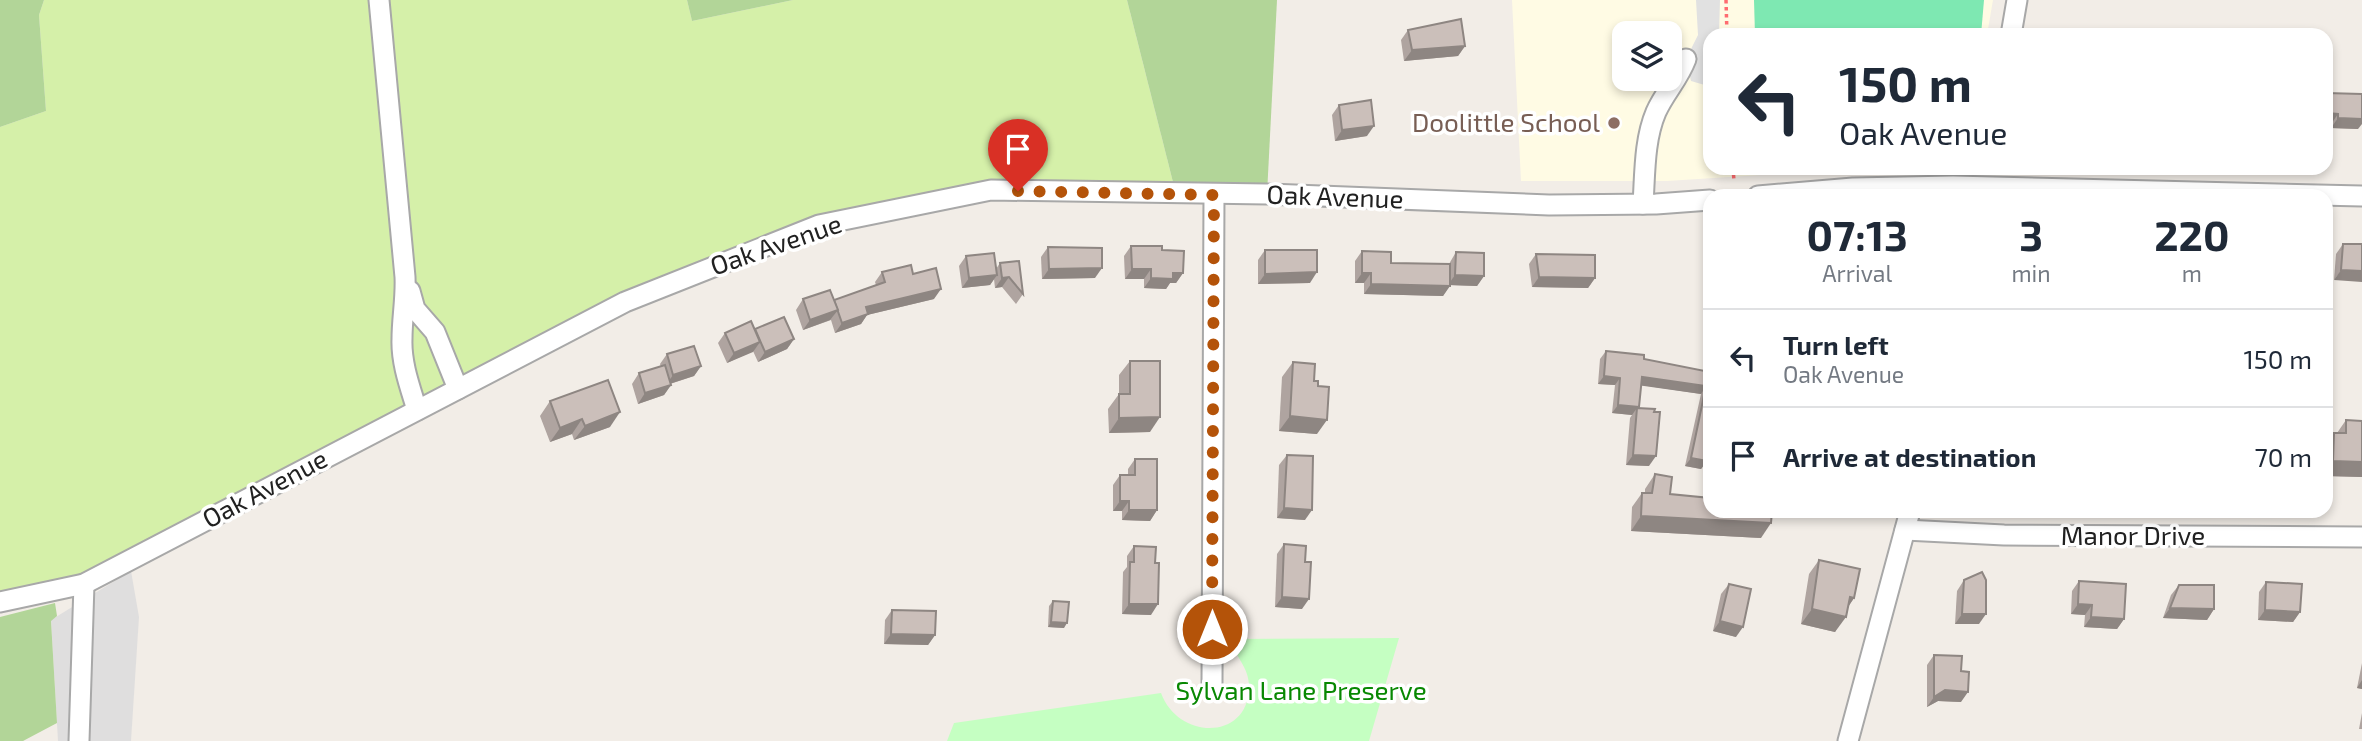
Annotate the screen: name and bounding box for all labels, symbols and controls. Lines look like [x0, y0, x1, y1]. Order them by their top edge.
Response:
map controls [1612, 21, 1682, 91]
button: layers [1612, 21, 1682, 91]
text: 150 m [1839, 53, 1972, 112]
icon: left [1724, 56, 1815, 147]
place label: Doolittle School [1412, 106, 1600, 137]
text: Oak Avenue [1839, 113, 2008, 151]
marker: Doolittle School [1606, 115, 1622, 131]
pin [988, 119, 1048, 191]
icon: arrive [999, 130, 1037, 168]
street label: Oak Avenue [1266, 178, 1404, 213]
street label: Oak Avenue [706, 207, 845, 281]
text: 07:13 [1807, 209, 1908, 259]
text: 3 [2019, 209, 2043, 259]
text: 220 [2154, 209, 2229, 259]
text: Arrival [1822, 259, 1892, 287]
text: min [2011, 259, 2051, 287]
text: m [2182, 259, 2202, 287]
text: Turn left [1783, 329, 1889, 360]
icon: left [1724, 339, 1762, 377]
text: 150 m [2243, 343, 2312, 374]
text: Oak Avenue [1783, 360, 1904, 388]
icon: arrive [1724, 437, 1762, 475]
text: Arrive at destination [1783, 441, 2036, 472]
text: 70 m [2254, 441, 2312, 472]
street label: Oak Avenue [197, 442, 332, 534]
street label: Manor Drive [2061, 519, 2205, 550]
position arrow [1175, 592, 1249, 666]
park label: Sylvan Lane Preserve [1175, 674, 1427, 705]

